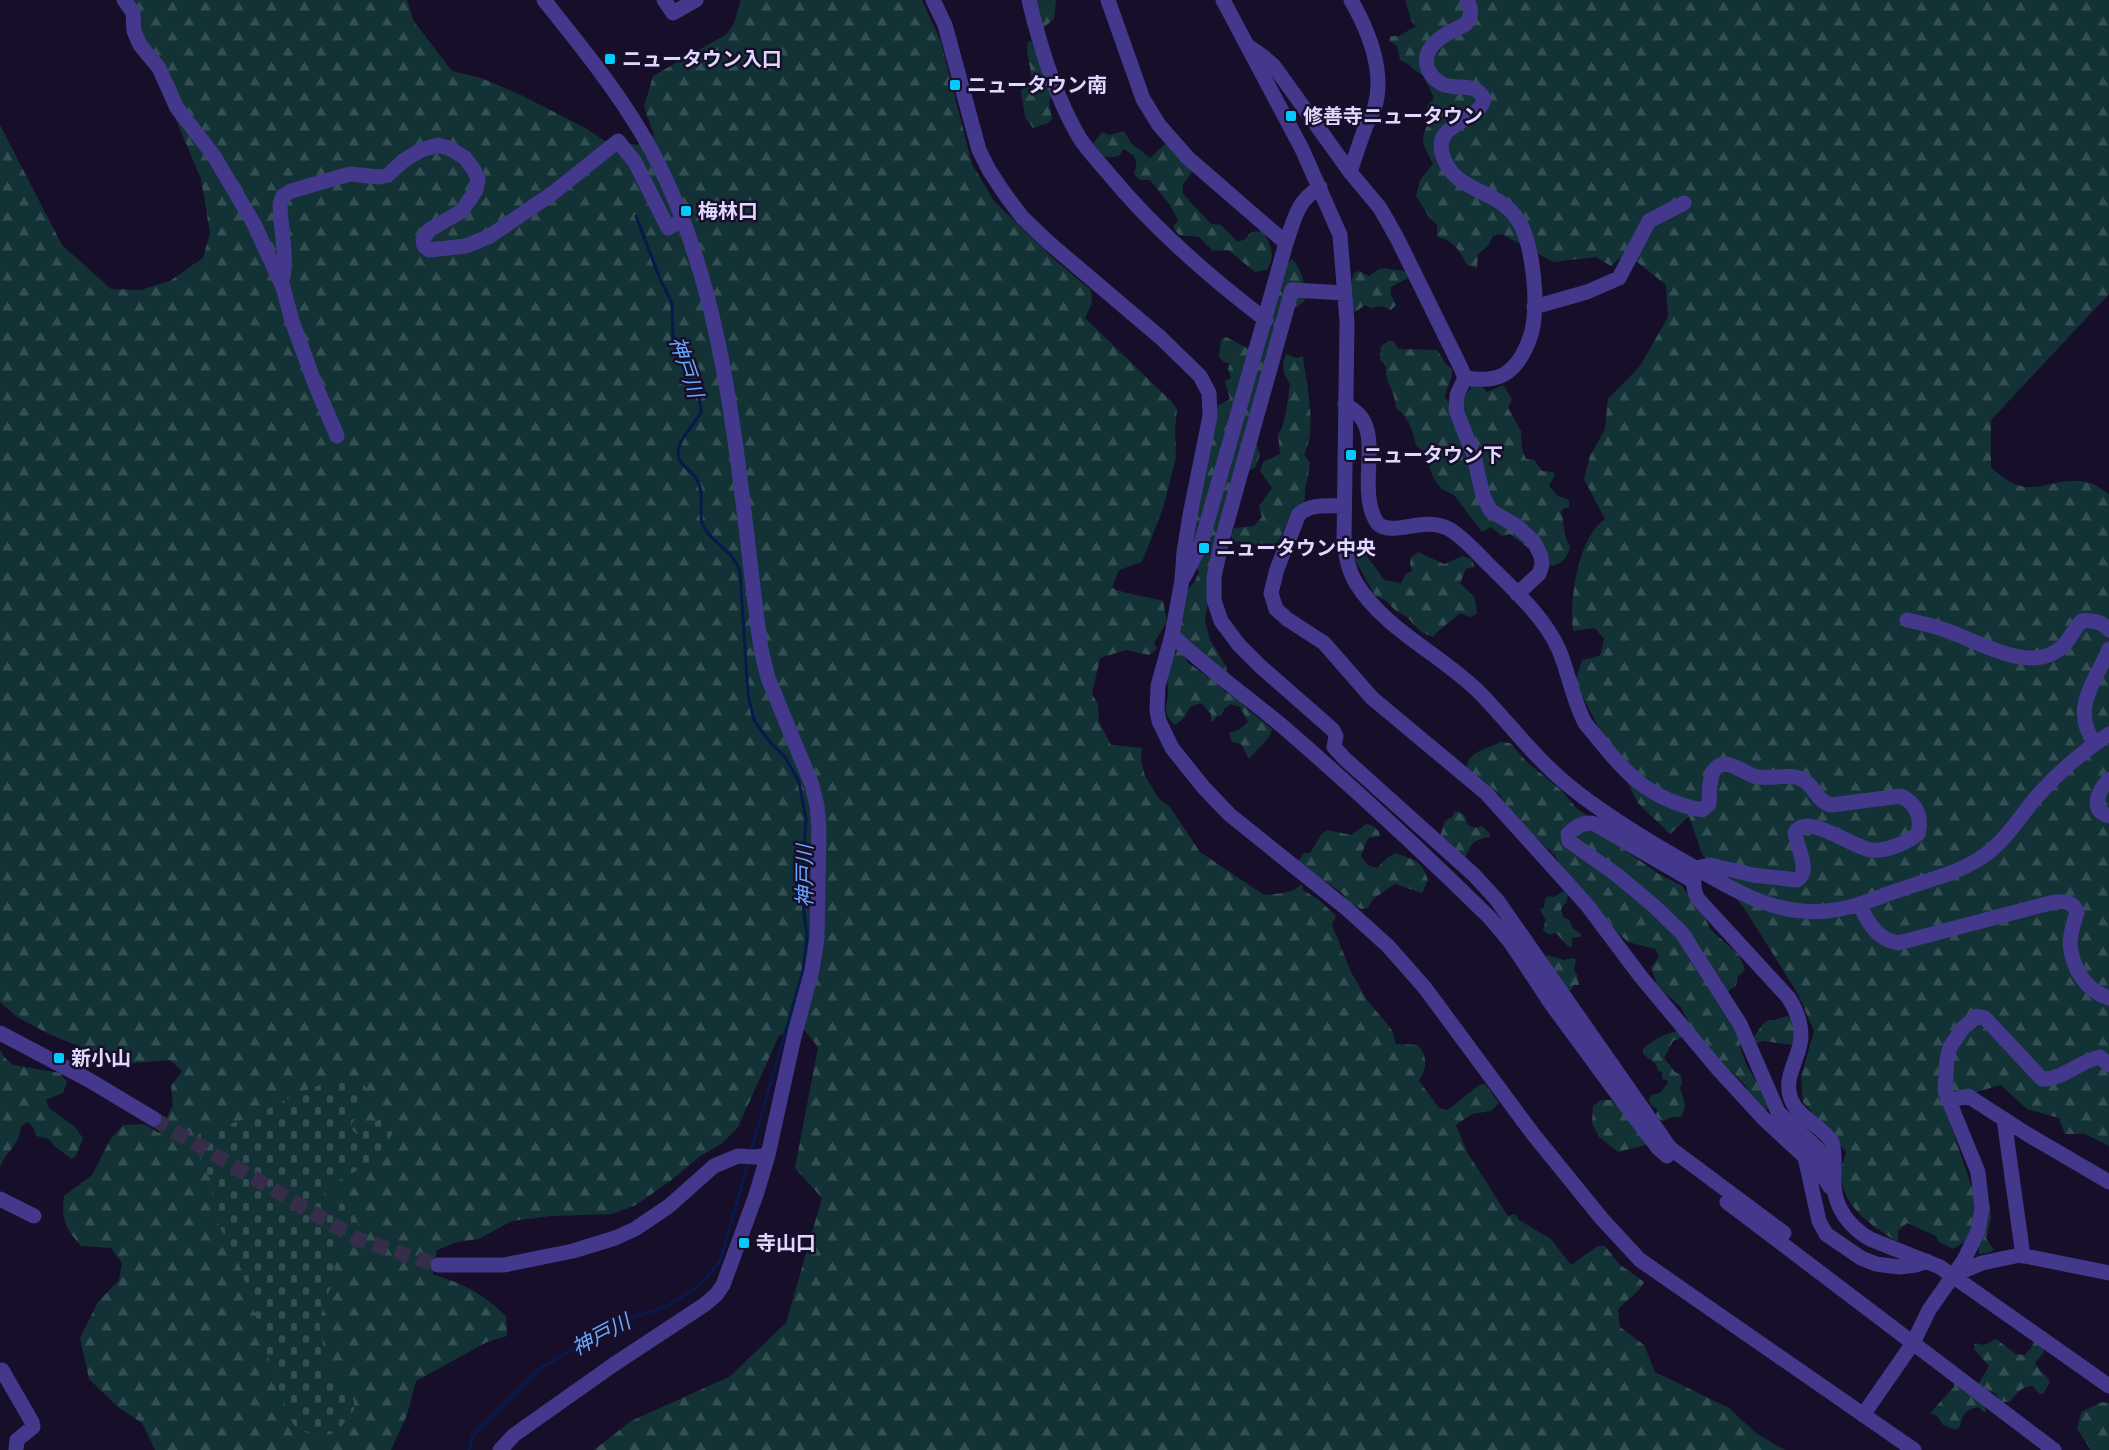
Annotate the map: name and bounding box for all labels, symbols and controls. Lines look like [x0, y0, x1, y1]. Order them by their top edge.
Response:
place label: ニュータウン入口 [622, 48, 782, 72]
marker: ニュータウン入口 [603, 52, 617, 66]
place label: ニュータウン南 [967, 74, 1107, 98]
marker: ニュータウン南 [948, 78, 962, 92]
place label: 修善寺ニュータウン [1303, 105, 1483, 129]
marker: 修善寺ニュータウン [1284, 109, 1298, 123]
place label: 梅林口 [698, 200, 758, 224]
marker: 梅林口 [679, 204, 693, 218]
water label: 神戸川 [663, 333, 708, 403]
place label: ニュータウン下 [1363, 444, 1503, 468]
marker: ニュータウン下 [1344, 448, 1358, 462]
place label: ニュータウン中央 [1216, 537, 1376, 561]
marker: ニュータウン中央 [1197, 541, 1211, 555]
water label: 神戸川 [793, 843, 818, 908]
place label: 新小山 [71, 1047, 131, 1071]
marker: 新小山 [52, 1051, 66, 1065]
place label: 寺山口 [756, 1232, 816, 1256]
marker: 寺山口 [737, 1236, 751, 1250]
water label: 神戸川 [568, 1309, 637, 1361]

